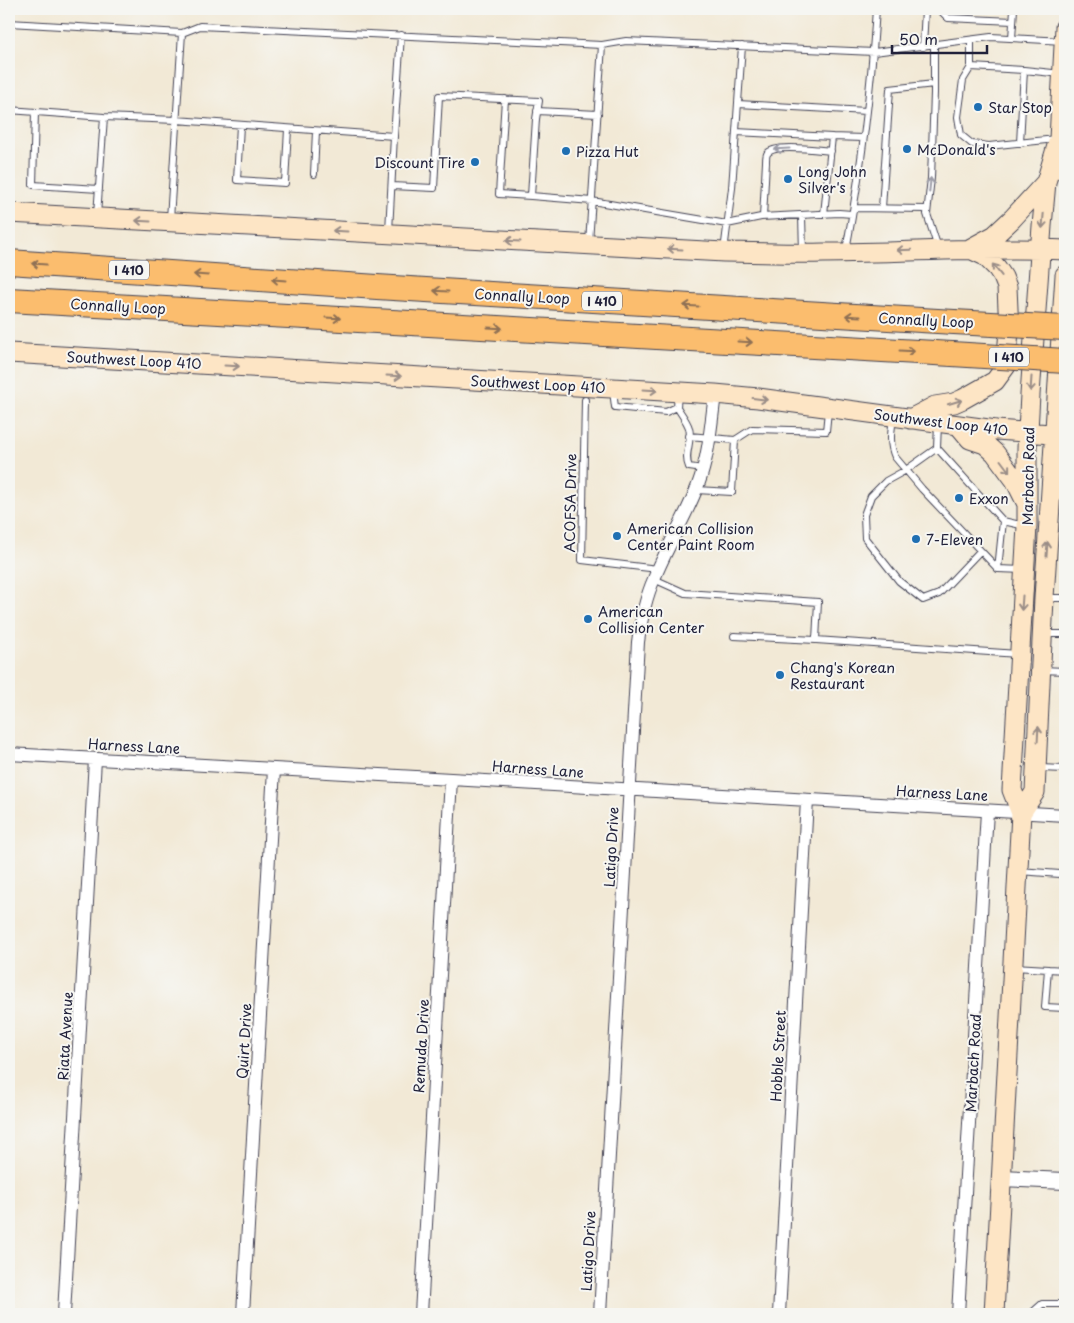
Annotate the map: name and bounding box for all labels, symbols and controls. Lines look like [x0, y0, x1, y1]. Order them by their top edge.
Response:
scale bar [892, 22, 986, 54]
text: 50 m [899, 27, 938, 50]
place label: Star Stop [988, 97, 1052, 118]
marker: Star Stop [972, 101, 984, 113]
place label: McDonald's [917, 139, 996, 160]
place label: Pizza Hut [576, 141, 639, 162]
marker: McDonald's [901, 143, 913, 155]
one-way arrow [774, 144, 790, 153]
marker: Pizza Hut [560, 145, 572, 157]
place label: Discount Tire [374, 152, 465, 173]
marker: Discount Tire [469, 156, 481, 168]
place label: Long John Silver's [798, 161, 867, 198]
marker: Long John Silver's [782, 173, 794, 185]
one-way arrow [925, 178, 935, 194]
one-way arrow [1038, 212, 1047, 228]
one-way arrow [135, 216, 151, 225]
one-way arrow [333, 227, 349, 236]
one-way arrow [505, 236, 521, 245]
one-way arrow [667, 245, 683, 254]
one-way arrow [896, 246, 912, 255]
one-way arrow [31, 259, 47, 268]
road number: I 410 [109, 260, 149, 280]
one-way arrow [992, 263, 1003, 276]
one-way arrow [193, 270, 209, 280]
one-way arrow [271, 276, 287, 285]
street label: Connally Loop [474, 283, 570, 309]
one-way arrow [433, 286, 449, 295]
road number: I 410 [582, 292, 622, 310]
street label: Connally Loop [70, 293, 166, 319]
one-way arrow [683, 301, 699, 310]
street label: Connally Loop [878, 307, 974, 333]
one-way arrow [845, 311, 861, 320]
one-way arrow [325, 314, 341, 323]
one-way arrow [487, 323, 503, 332]
one-way arrow [737, 338, 753, 347]
street label: Southwest Loop 410 [66, 346, 202, 374]
one-way arrow [899, 347, 915, 356]
road number: I 410 [989, 348, 1029, 367]
one-way arrow [223, 362, 239, 371]
street label: Southwest Loop 410 [470, 370, 606, 398]
one-way arrow [386, 371, 402, 380]
one-way arrow [1026, 376, 1035, 392]
one-way arrow [642, 386, 658, 395]
one-way arrow [751, 394, 767, 404]
one-way arrow [947, 396, 963, 406]
street label: Southwest Loop 410 [873, 403, 1009, 441]
street label: Marbach Road [1017, 426, 1039, 526]
street label: ACOFSA Drive [559, 453, 581, 553]
one-way arrow [1000, 459, 1010, 473]
place label: Exxon [969, 488, 1009, 509]
marker: Exxon [953, 492, 965, 504]
place label: American Collision Center Paint Room [627, 518, 755, 555]
place label: 7-Eleven [926, 529, 983, 550]
marker: American Collision Center Paint Room [611, 530, 623, 542]
marker: 7-Eleven [910, 533, 922, 545]
one-way arrow [1043, 541, 1052, 557]
one-way arrow [1018, 595, 1027, 611]
place label: American Collision Center [598, 601, 705, 638]
marker: American Collision Center [582, 613, 594, 625]
place label: Chang's Korean Restaurant [790, 657, 895, 694]
marker: Chang's Korean Restaurant [774, 669, 786, 681]
one-way arrow [1033, 726, 1042, 742]
street label: Harness Lane [88, 733, 180, 759]
street label: Harness Lane [491, 755, 585, 783]
street label: Harness Lane [896, 780, 988, 806]
street label: Latigo Drive [598, 806, 624, 888]
street label: Riata Avenue [52, 991, 78, 1081]
street label: Remuda Drive [408, 998, 434, 1094]
street label: Quirt Drive [232, 1002, 256, 1079]
street label: Hobble Street [765, 1009, 791, 1102]
street label: Marbach Road [960, 1013, 986, 1113]
street label: Latigo Drive [575, 1210, 601, 1292]

